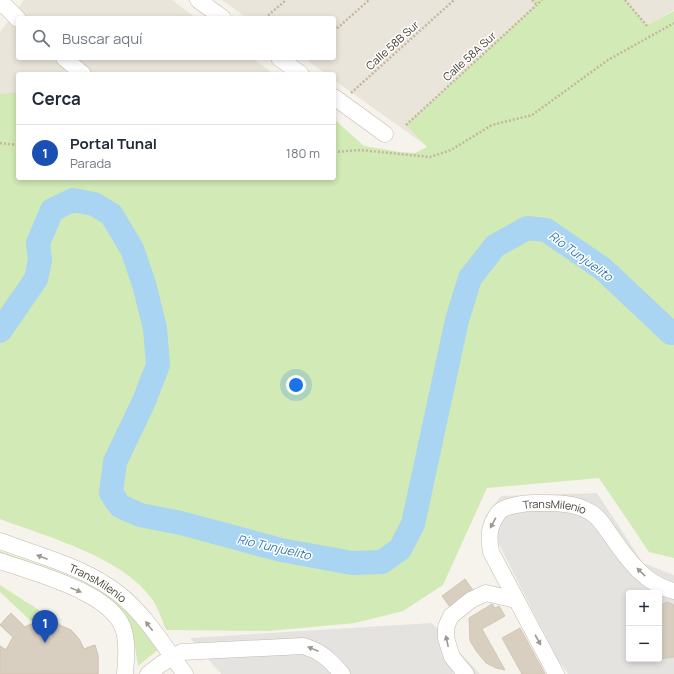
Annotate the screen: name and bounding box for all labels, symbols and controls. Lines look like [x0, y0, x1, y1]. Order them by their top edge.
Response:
search box [16, 16, 336, 60]
street label: Calle 58B Sur [362, 17, 422, 73]
icon: search [30, 27, 52, 49]
text: Buscar aquí [62, 28, 143, 49]
street label: Calle 58A Sur [439, 28, 499, 84]
text: Cerca [32, 87, 81, 110]
text: Portal Tunal [70, 133, 157, 154]
text: 1 [42, 144, 48, 162]
text: 180 m [286, 144, 320, 162]
text: Parada [70, 154, 111, 172]
water label: Río Tunjuelito [546, 227, 617, 285]
your location [286, 375, 306, 395]
street label: TransMilenio [522, 495, 590, 517]
one-way arrow [490, 517, 496, 529]
water label: Río Tunjuelito [235, 530, 313, 564]
one-way arrow [35, 553, 47, 559]
street label: TransMilenio [67, 560, 131, 605]
one-way arrow [636, 567, 646, 577]
one-way arrow [70, 587, 82, 593]
map controls [626, 590, 662, 662]
button: + [626, 590, 662, 626]
pin: 1 [32, 610, 58, 643]
one-way arrow [145, 621, 153, 631]
button: − [626, 626, 662, 662]
one-way arrow [535, 634, 542, 646]
one-way arrow [444, 635, 450, 647]
one-way arrow [306, 646, 318, 652]

